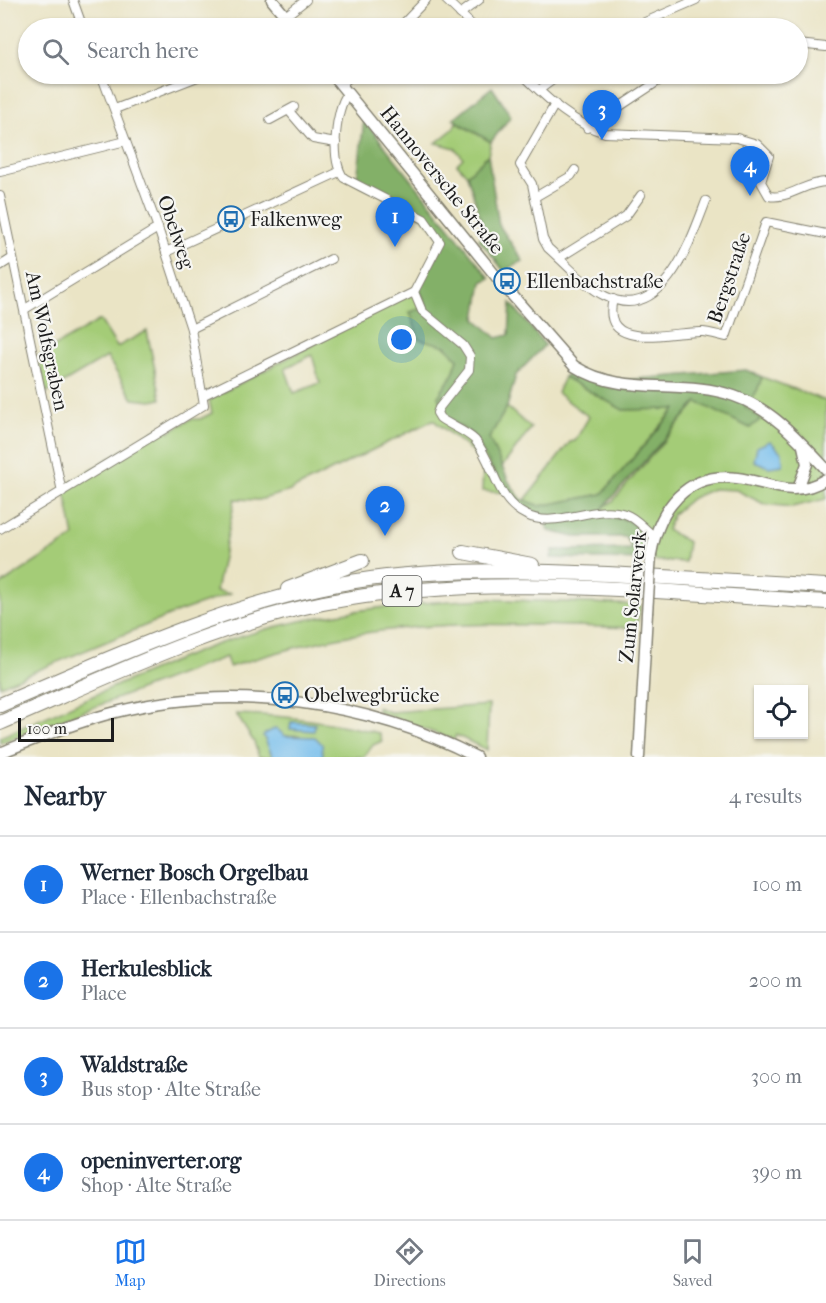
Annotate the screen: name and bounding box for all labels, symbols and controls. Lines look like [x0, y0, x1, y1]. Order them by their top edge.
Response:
search box [18, 18, 808, 84]
icon: search [39, 35, 72, 68]
text: Search here [87, 38, 199, 64]
pin: 3 [582, 90, 622, 140]
street label: Hannoversche Straße [375, 101, 509, 259]
pin: 4 [730, 146, 770, 196]
street label: Obelweg [153, 192, 199, 272]
pin: 1 [376, 198, 414, 247]
bus stop icon: Falkenweg [216, 204, 246, 234]
place label: Falkenweg [250, 208, 342, 231]
street label: Bergstraße [703, 229, 755, 327]
bus stop icon: Ellenbachstraße [492, 266, 522, 296]
street label: Am Wolfsgraben [21, 268, 73, 413]
place label: Ellenbachstraße [526, 270, 663, 293]
your location [387, 325, 416, 354]
pin: 2 [366, 486, 404, 536]
street label: Zum Solarwerk [615, 529, 651, 664]
road number: A 7 [382, 576, 422, 606]
bus stop icon: Obelwegbrücke [270, 680, 300, 710]
place label: Obelwegbrücke [304, 684, 439, 707]
map controls [754, 685, 808, 739]
button: locate [754, 685, 808, 739]
scale bar [18, 715, 114, 742]
text: 100 m [27, 719, 67, 738]
text: Nearby [24, 781, 106, 812]
text: 4 results [729, 785, 802, 808]
text: Werner Bosch Orgelbau [81, 860, 309, 886]
text: 1 [40, 873, 47, 896]
text: 100 m [752, 873, 802, 896]
text: Place · Ellenbachstraße [81, 886, 277, 909]
text: Herkulesblick [81, 956, 212, 982]
text: 2 [38, 969, 49, 992]
text: 200 m [749, 969, 802, 992]
text: Place [81, 982, 127, 1005]
text: Waldstraße [81, 1052, 188, 1078]
text: 3 [39, 1065, 48, 1088]
text: 300 m [751, 1065, 802, 1088]
text: Bus stop · Alte Straße [81, 1078, 261, 1101]
text: openinverter.org [81, 1148, 241, 1174]
text: 4 [38, 1161, 49, 1184]
text: 390 m [751, 1161, 802, 1184]
text: Shop · Alte Straße [81, 1174, 232, 1197]
tab: Map [114, 1235, 147, 1290]
tab: Directions [374, 1235, 446, 1290]
tab: Saved [673, 1235, 712, 1290]

